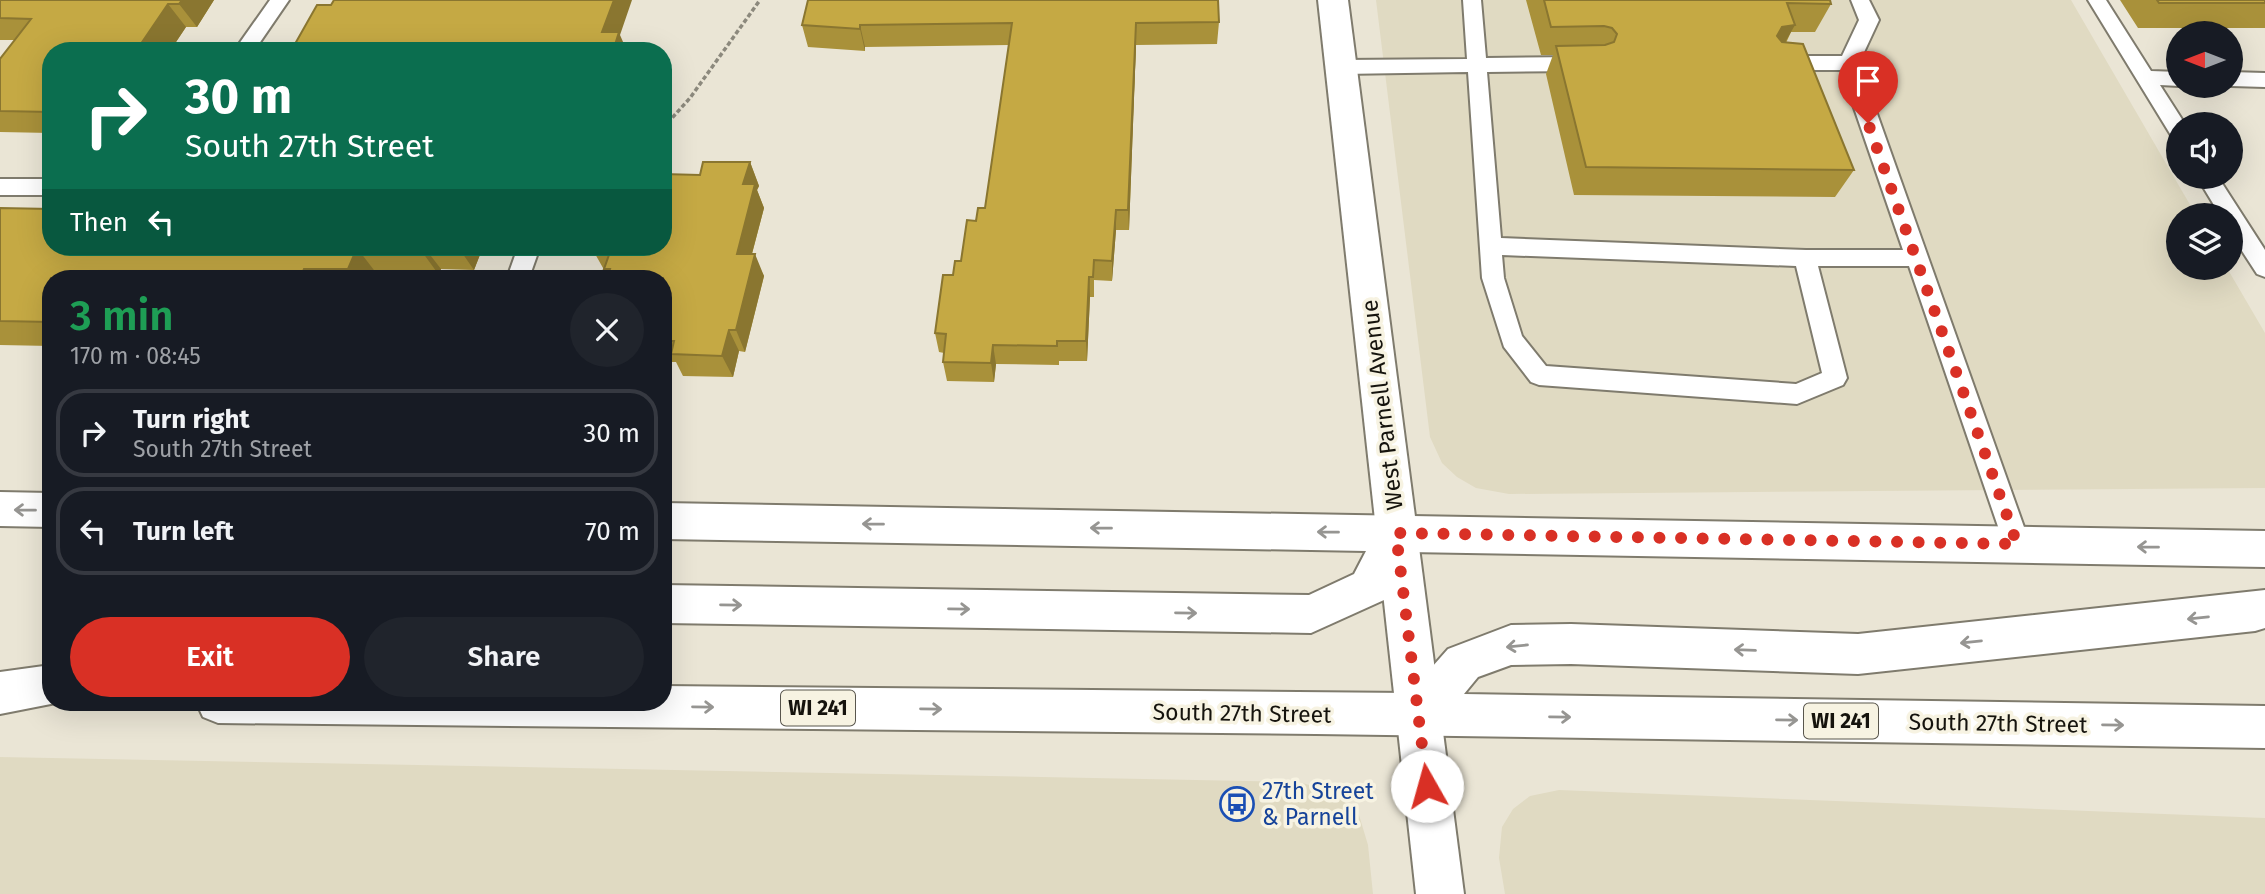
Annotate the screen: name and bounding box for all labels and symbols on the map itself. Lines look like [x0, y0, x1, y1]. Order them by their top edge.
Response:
north arrow [2166, 21, 2244, 98]
pin [1838, 51, 1898, 123]
street label: West Parnell Avenue [1355, 298, 1409, 512]
one-way arrow [14, 503, 37, 517]
one-way arrow [862, 518, 885, 531]
one-way arrow [1090, 521, 1113, 535]
one-way arrow [1317, 525, 1340, 539]
one-way arrow [2137, 540, 2160, 553]
one-way arrow [720, 598, 743, 612]
one-way arrow [947, 602, 970, 616]
one-way arrow [1175, 606, 1198, 620]
one-way arrow [2187, 612, 2209, 625]
one-way arrow [1961, 636, 1983, 649]
one-way arrow [1506, 640, 1529, 653]
one-way arrow [1733, 644, 1756, 657]
road number: WI 241 [781, 690, 855, 726]
street label: South 27th Street [1152, 697, 1332, 729]
one-way arrow [691, 700, 714, 714]
one-way arrow [919, 703, 942, 716]
road number: WI 241 [1804, 704, 1878, 738]
street label: South 27th Street [1908, 707, 2088, 739]
one-way arrow [1548, 710, 1571, 724]
one-way arrow [1775, 713, 1798, 727]
one-way arrow [2101, 718, 2124, 732]
position arrow [1390, 749, 1464, 823]
place label: 27th Street & Parnell [1262, 777, 1374, 831]
bus stop icon: 27th Street & Parnell [1218, 785, 1256, 823]

